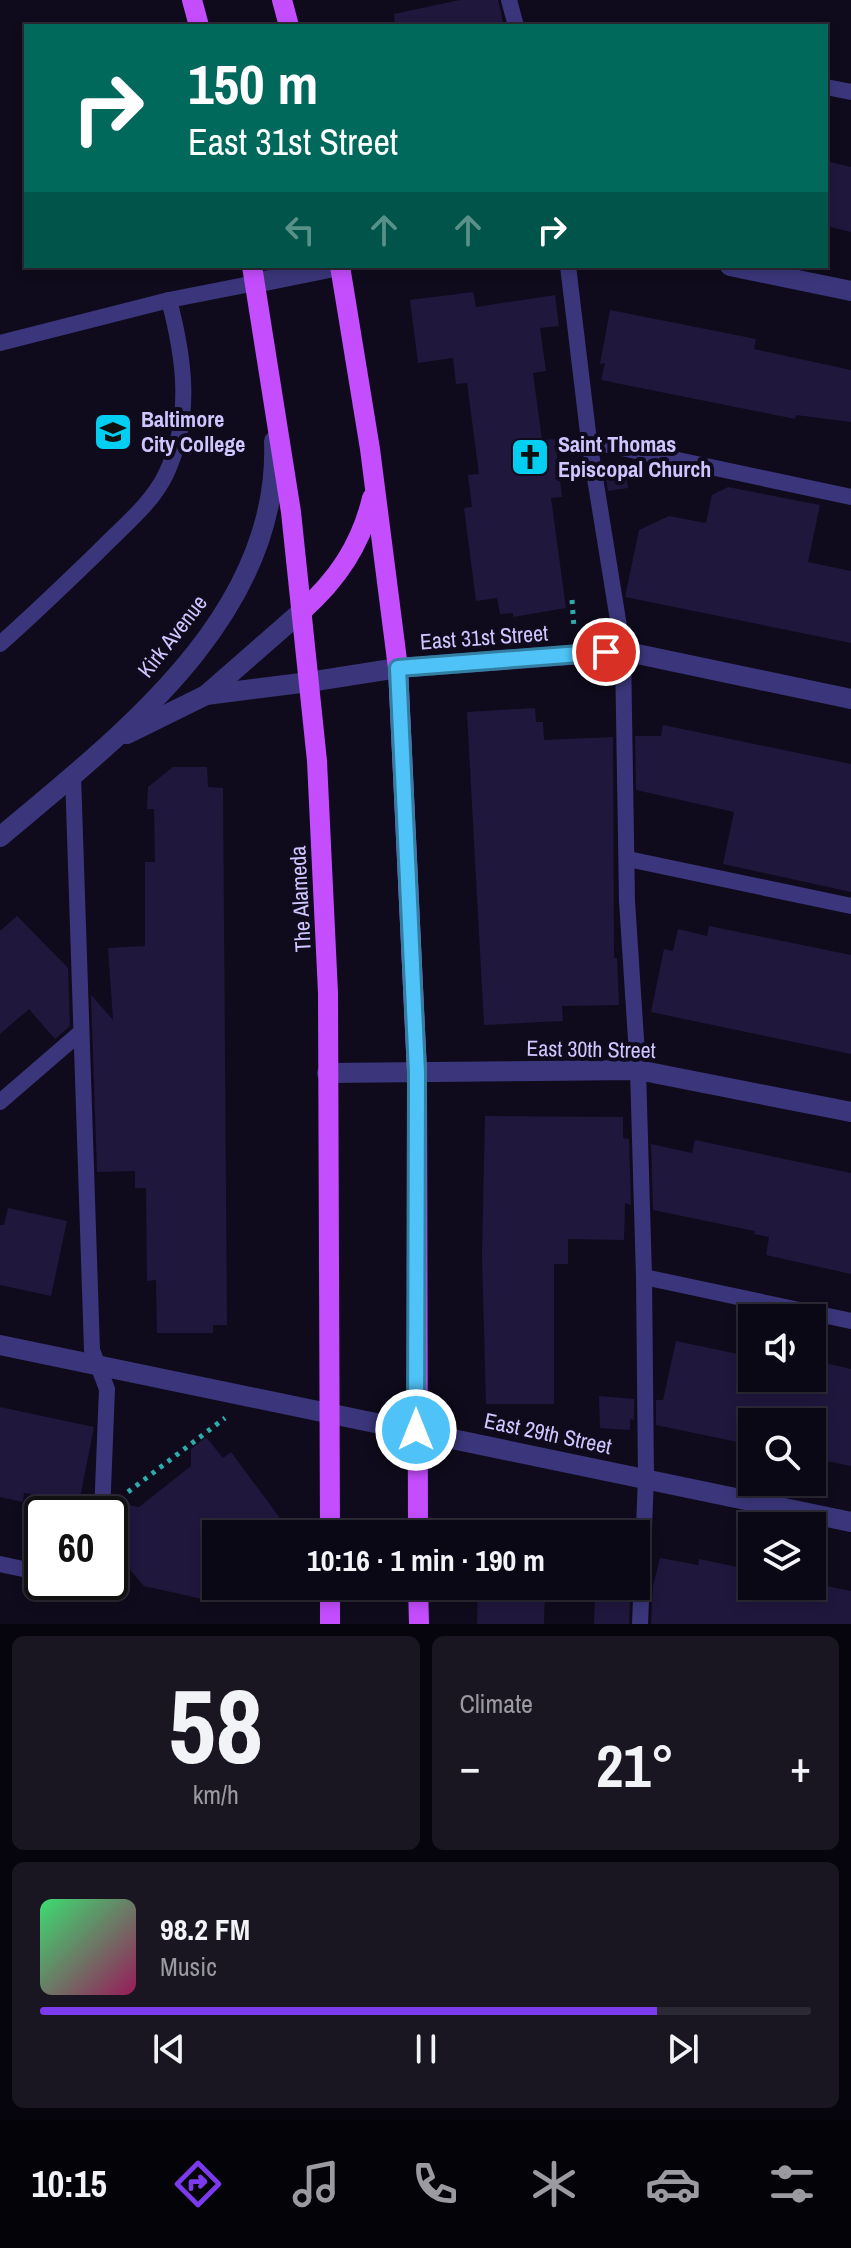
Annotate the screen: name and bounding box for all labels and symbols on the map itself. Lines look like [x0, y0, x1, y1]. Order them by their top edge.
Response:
place label: Baltimore City College [141, 404, 245, 459]
school or university icon: Baltimore City College [92, 411, 134, 453]
place label: Saint Thomas Episcopal Church [558, 429, 711, 484]
church icon: Saint Thomas Episcopal Church [509, 436, 551, 478]
street label: Kirk Avenue [130, 589, 214, 683]
street label: East 31st Street [419, 618, 549, 656]
pin [572, 618, 640, 686]
street label: The Alameda [282, 845, 318, 953]
street label: East 30th Street [526, 1033, 656, 1065]
position arrow [374, 1388, 458, 1472]
street label: East 29th Street [482, 1405, 614, 1461]
speed limit sign: 60 [24, 1496, 128, 1600]

